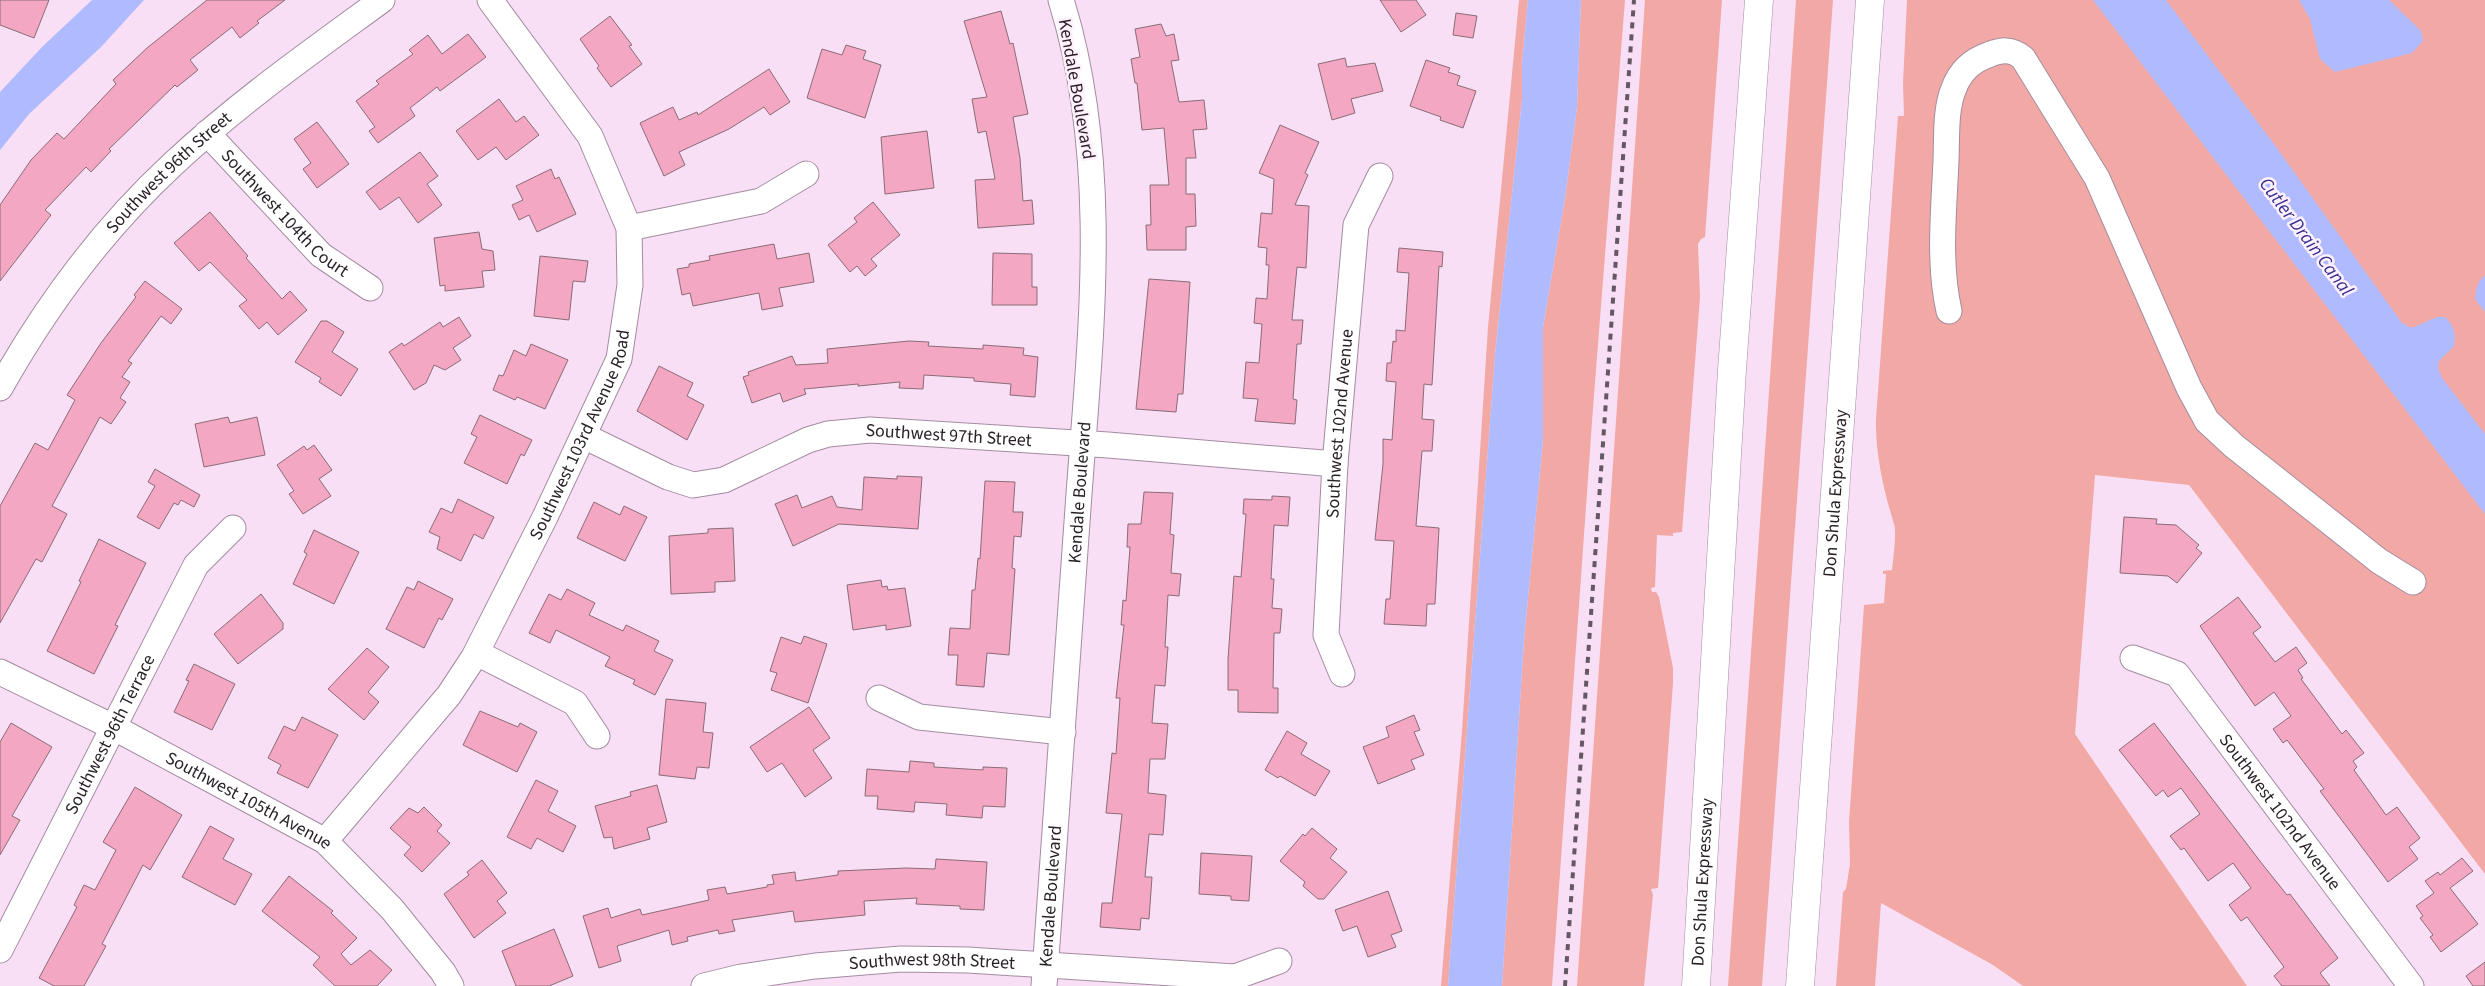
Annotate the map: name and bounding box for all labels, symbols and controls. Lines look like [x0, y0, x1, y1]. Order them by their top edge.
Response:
street label: Kendale Boulevard [1052, 17, 1101, 161]
street label: Southwest 96th Street [100, 106, 237, 239]
street label: Southwest 104th Court [215, 144, 354, 283]
water label: Cutler Drain Canal [2252, 172, 2359, 302]
street label: Southwest 103rd Avenue Road [523, 328, 636, 544]
street label: Southwest 102nd Avenue [1320, 328, 1360, 519]
street label: Don Shula Expressway [1817, 408, 1854, 578]
street label: Southwest 97th Street [865, 418, 1032, 453]
street label: Kendale Boulevard [1062, 421, 1098, 564]
street label: Southwest 96th Terrace [59, 650, 161, 819]
street label: Southwest 102nd Avenue [2213, 729, 2347, 895]
street label: Southwest 105th Avenue [161, 746, 338, 855]
street label: Don Shula Expressway [1685, 797, 1720, 967]
street label: Kendale Boulevard [1033, 824, 1068, 968]
street label: Southwest 98th Street [848, 947, 1016, 976]

